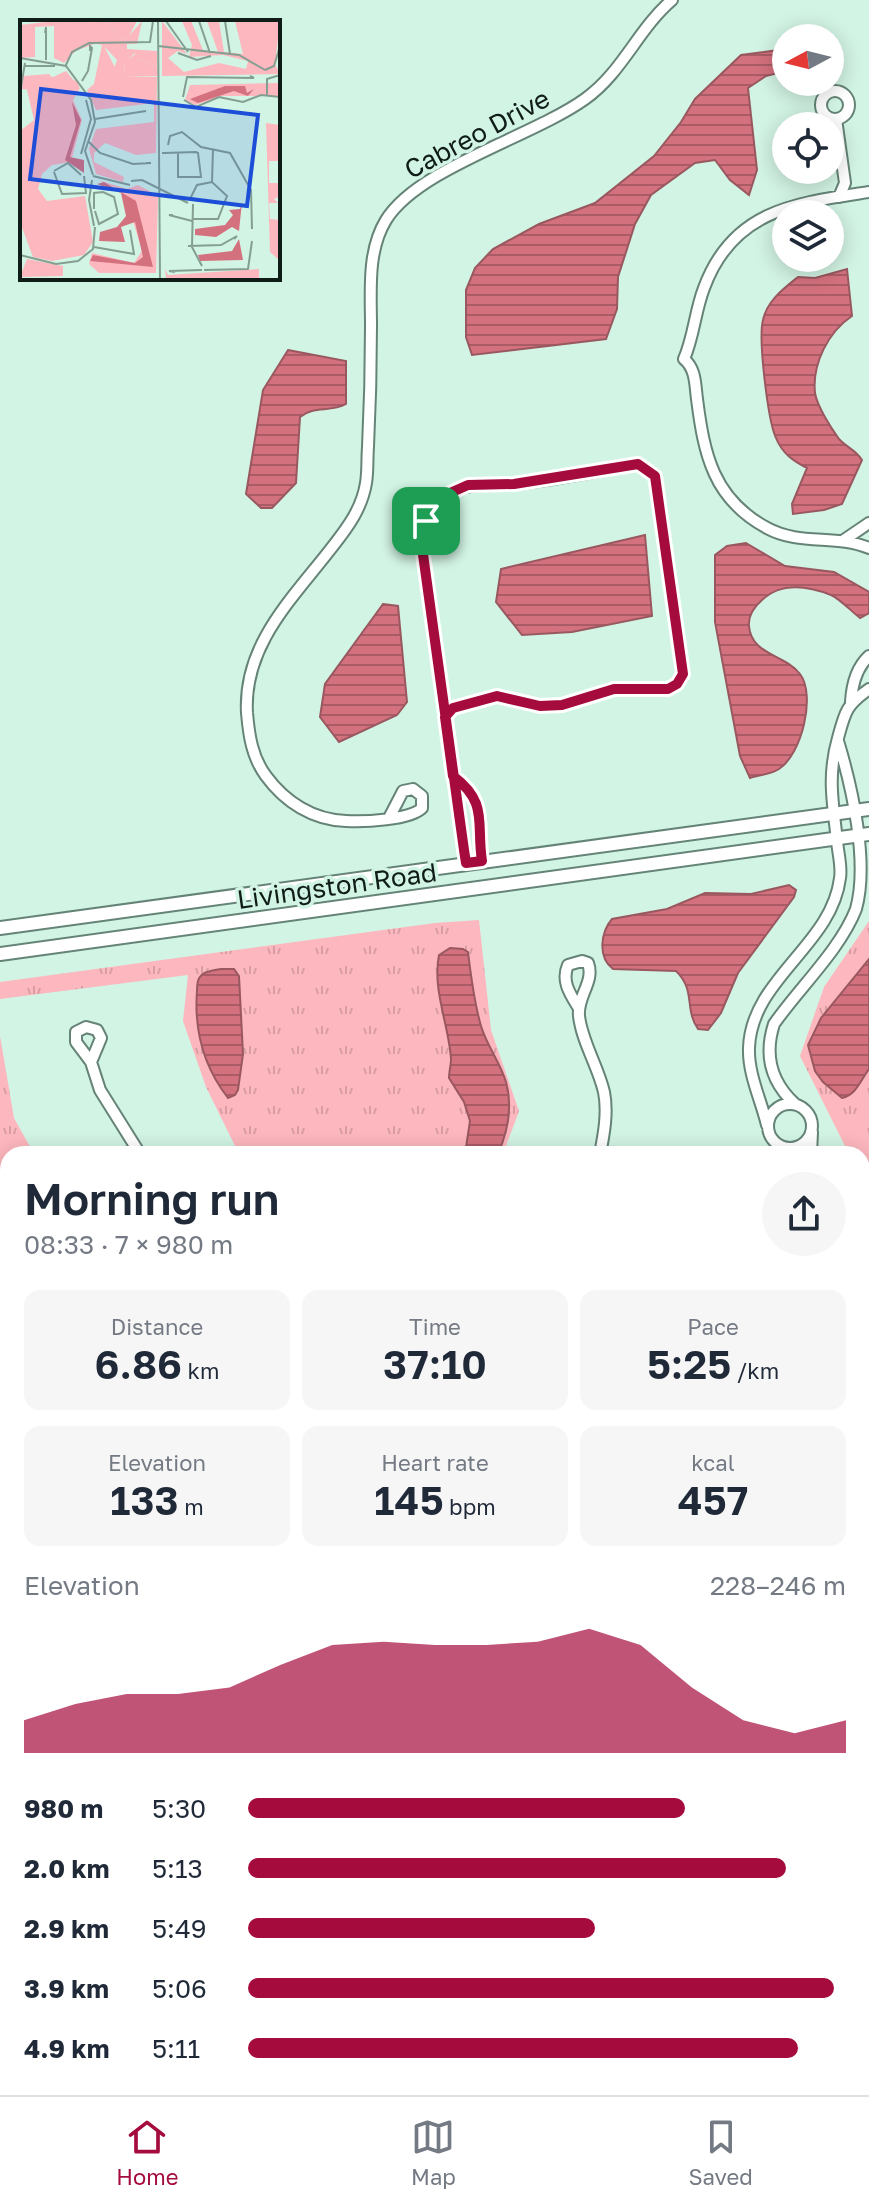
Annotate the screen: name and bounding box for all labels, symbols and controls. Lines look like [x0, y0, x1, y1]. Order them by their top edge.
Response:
inset map [20, 20, 280, 280]
north arrow [772, 24, 844, 96]
map controls [772, 24, 844, 272]
street label: Cabreo Drive [399, 82, 555, 185]
button: locate [772, 112, 844, 184]
button: layers [772, 200, 844, 272]
pin [392, 487, 460, 555]
icon: arrive [404, 499, 448, 543]
street label: Livingston Road [235, 856, 439, 915]
text: Morning run [24, 1172, 279, 1225]
button: share [762, 1172, 846, 1256]
text: 08:33 · 7 × 980 m [24, 1229, 233, 1260]
text: Distance [111, 1313, 203, 1340]
text: Time [409, 1313, 461, 1340]
text: Pace [687, 1313, 739, 1340]
text: 6.86 [95, 1340, 182, 1388]
text: 37:10 [383, 1340, 487, 1388]
text: 5:25 [647, 1340, 731, 1388]
text: km [182, 1357, 219, 1384]
text: /km [731, 1357, 779, 1384]
text: Elevation [108, 1449, 206, 1476]
text: Heart rate [381, 1449, 489, 1476]
text: kcal [691, 1449, 735, 1476]
text: 133 [110, 1476, 179, 1524]
text: 145 [374, 1476, 444, 1524]
text: 457 [678, 1476, 748, 1524]
text: m [179, 1493, 204, 1520]
text: bpm [444, 1493, 496, 1520]
text: Elevation [24, 1570, 140, 1601]
text: 228–246 m [710, 1570, 846, 1601]
text: 980 m [24, 1793, 103, 1824]
text: 5:30 [152, 1793, 206, 1824]
text: 2.0 km [24, 1853, 109, 1884]
text: 5:13 [152, 1853, 203, 1884]
text: 2.9 km [24, 1913, 109, 1944]
text: 5:49 [152, 1913, 206, 1944]
text: 3.9 km [24, 1973, 109, 2004]
text: 5:06 [152, 1973, 207, 2004]
text: 4.9 km [24, 2033, 109, 2064]
text: 5:11 [152, 2033, 200, 2064]
tab: Home [116, 2115, 178, 2190]
tab: Map [411, 2115, 456, 2190]
tab: Saved [688, 2115, 753, 2190]

